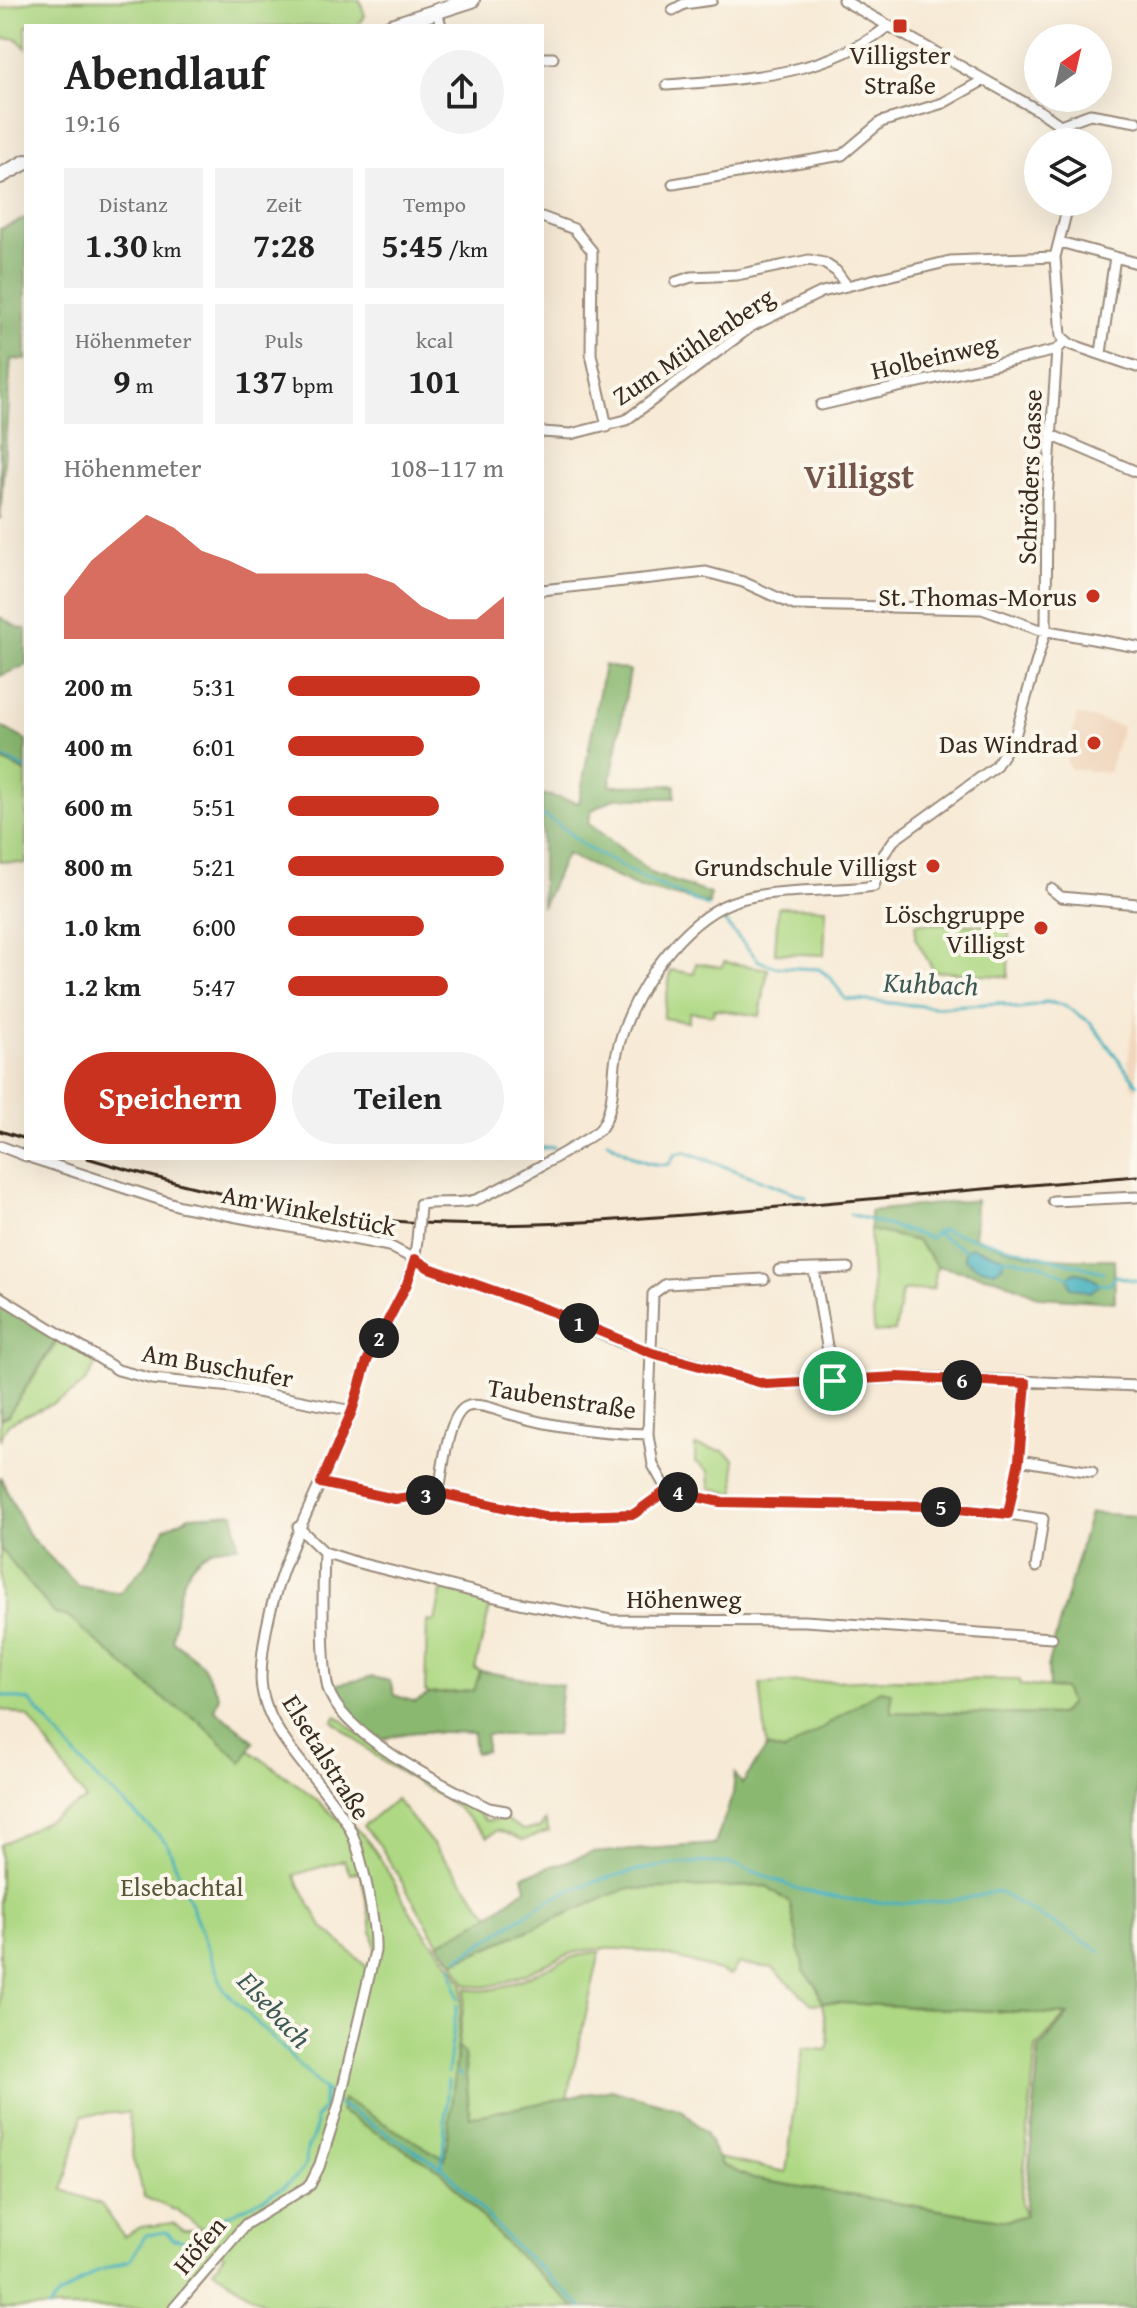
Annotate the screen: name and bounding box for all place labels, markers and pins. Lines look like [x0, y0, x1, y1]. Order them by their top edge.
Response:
marker: Villigster Straße [891, 17, 909, 35]
place label: Villigster Straße [849, 35, 951, 104]
place label: St. Thomas-Morus [878, 577, 1077, 616]
marker: St. Thomas-Morus [1084, 587, 1102, 605]
place label: Das Windrad [939, 724, 1078, 763]
marker: Das Windrad [1085, 734, 1103, 752]
place label: Grundschule Villigst [694, 847, 917, 886]
marker: Grundschule Villigst [924, 857, 942, 875]
place label: Löschgruppe Villigst [885, 894, 1025, 963]
marker: Löschgruppe Villigst [1032, 919, 1050, 937]
pin: 1 [559, 1303, 599, 1343]
pin: 2 [359, 1318, 399, 1358]
pin [799, 1347, 867, 1415]
pin: 6 [942, 1360, 982, 1400]
pin: 4 [658, 1472, 698, 1512]
pin: 3 [406, 1475, 446, 1515]
pin: 5 [921, 1487, 961, 1527]

